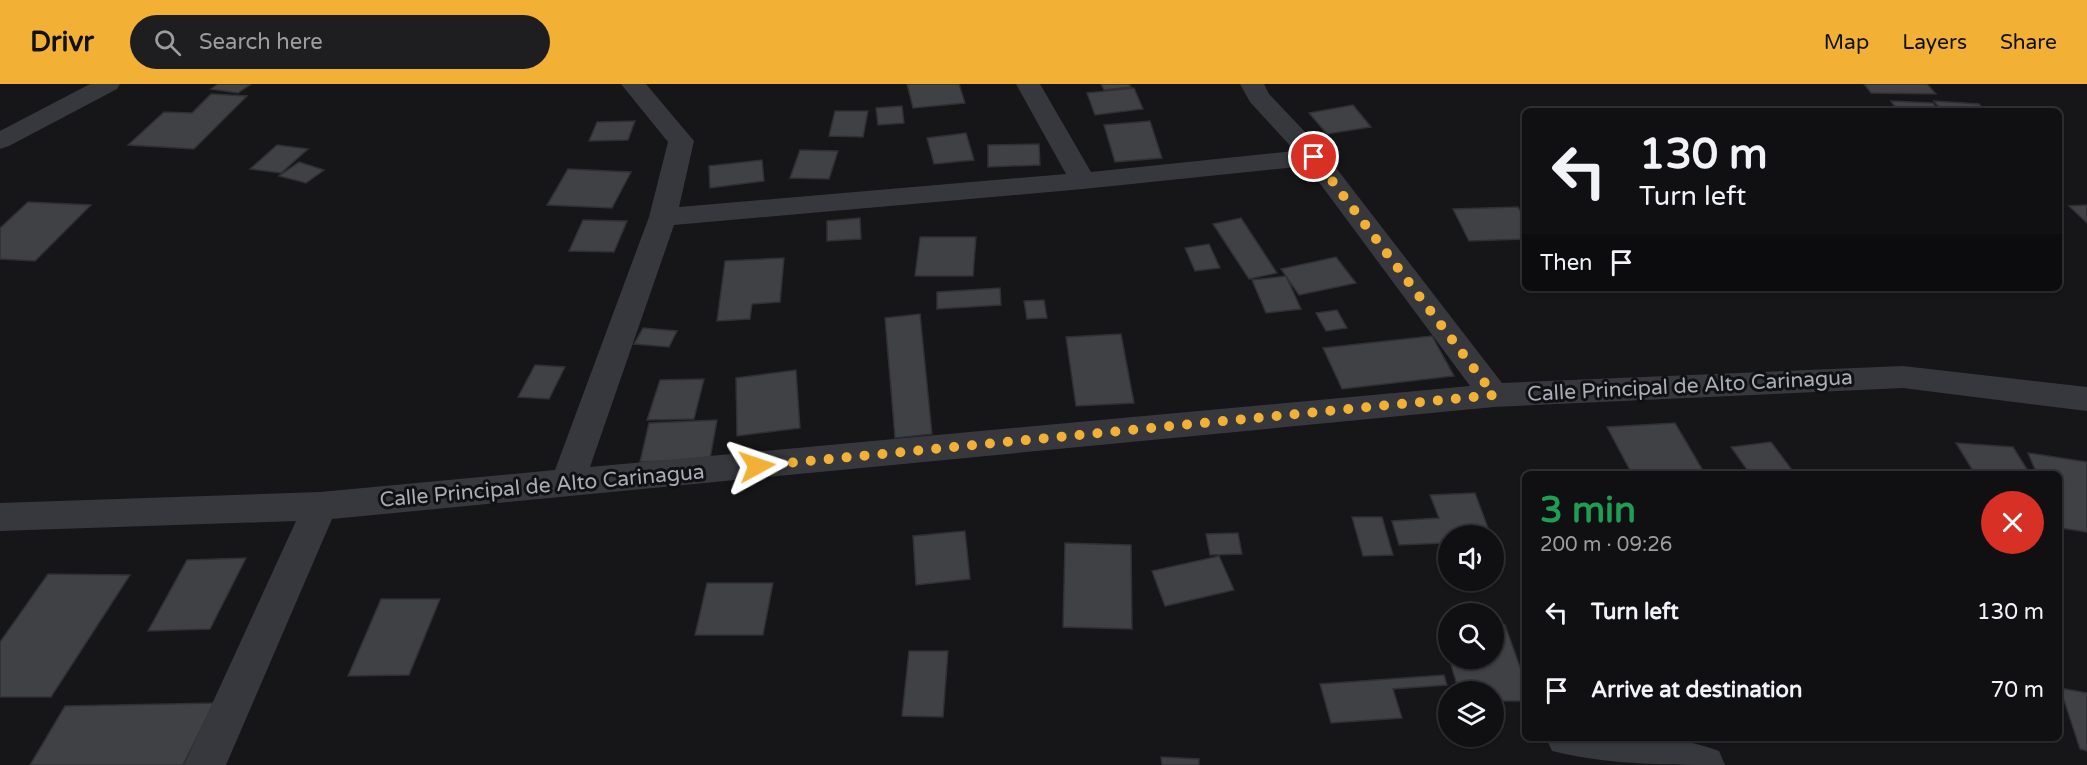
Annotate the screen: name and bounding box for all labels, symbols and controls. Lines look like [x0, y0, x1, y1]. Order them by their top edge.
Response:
search box [130, 15, 550, 69]
text: Drivr [30, 25, 94, 59]
icon: search [151, 26, 184, 59]
text: Search here [199, 29, 323, 55]
text: Map [1824, 30, 1869, 55]
text: Layers [1902, 30, 1967, 55]
text: Share [2000, 30, 2057, 55]
text: 130 m [1639, 129, 1768, 180]
pin [1288, 131, 1339, 182]
icon: left [1540, 132, 1618, 210]
icon: arrive [1297, 140, 1330, 173]
text: Turn left [1639, 180, 1746, 213]
icon: arrive [1605, 246, 1638, 279]
text: Then [1540, 250, 1593, 276]
street label: Calle Principal de Alto Carinagua [1527, 365, 1853, 407]
position arrow [725, 434, 789, 498]
street label: Calle Principal de Alto Carinagua [379, 459, 705, 513]
text: 3 min [1540, 489, 1636, 532]
button: close [1981, 491, 2044, 554]
map controls [1438, 525, 1504, 747]
button: sound [1438, 525, 1504, 591]
text: 200 m · 09:26 [1540, 533, 1672, 557]
icon: left [1540, 596, 1573, 629]
text: Turn left [1591, 599, 1679, 625]
text: 130 m [1977, 599, 2044, 625]
button: search [1438, 603, 1504, 669]
icon: arrive [1540, 674, 1573, 707]
text: Arrive at destination [1591, 677, 1802, 703]
text: 70 m [1990, 677, 2044, 703]
button: layers [1438, 681, 1504, 747]

